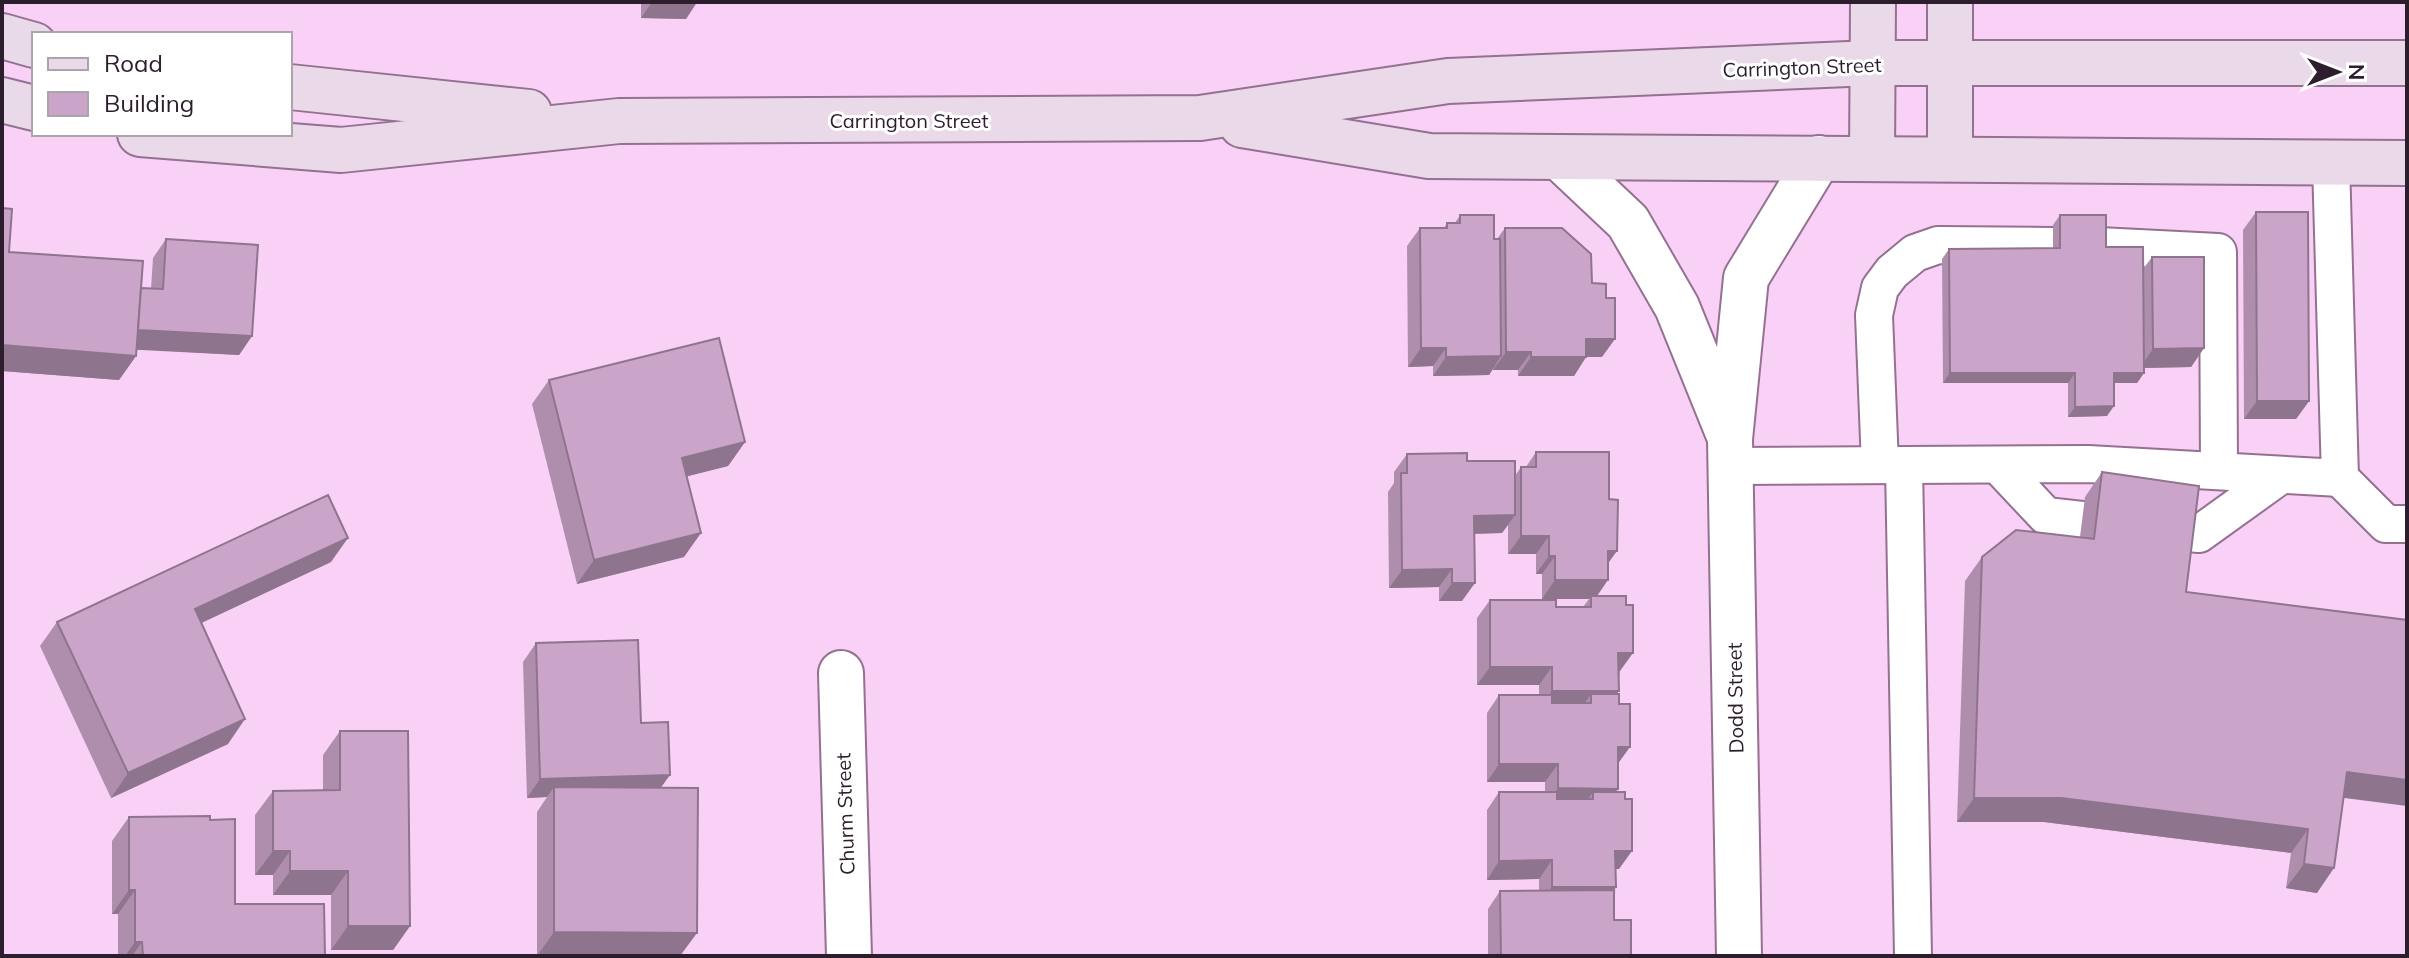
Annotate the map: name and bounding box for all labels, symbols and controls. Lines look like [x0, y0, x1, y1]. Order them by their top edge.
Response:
legend [32, 32, 292, 136]
north arrow [2297, 32, 2377, 112]
text: Road [104, 48, 163, 78]
street label: Carrington Street [1722, 52, 1882, 82]
text: N [2343, 64, 2371, 80]
text: Building [104, 88, 194, 118]
street label: Carrington Street [830, 108, 988, 133]
street label: Dodd Street [1722, 642, 1748, 754]
street label: Churm Street [830, 752, 860, 876]

